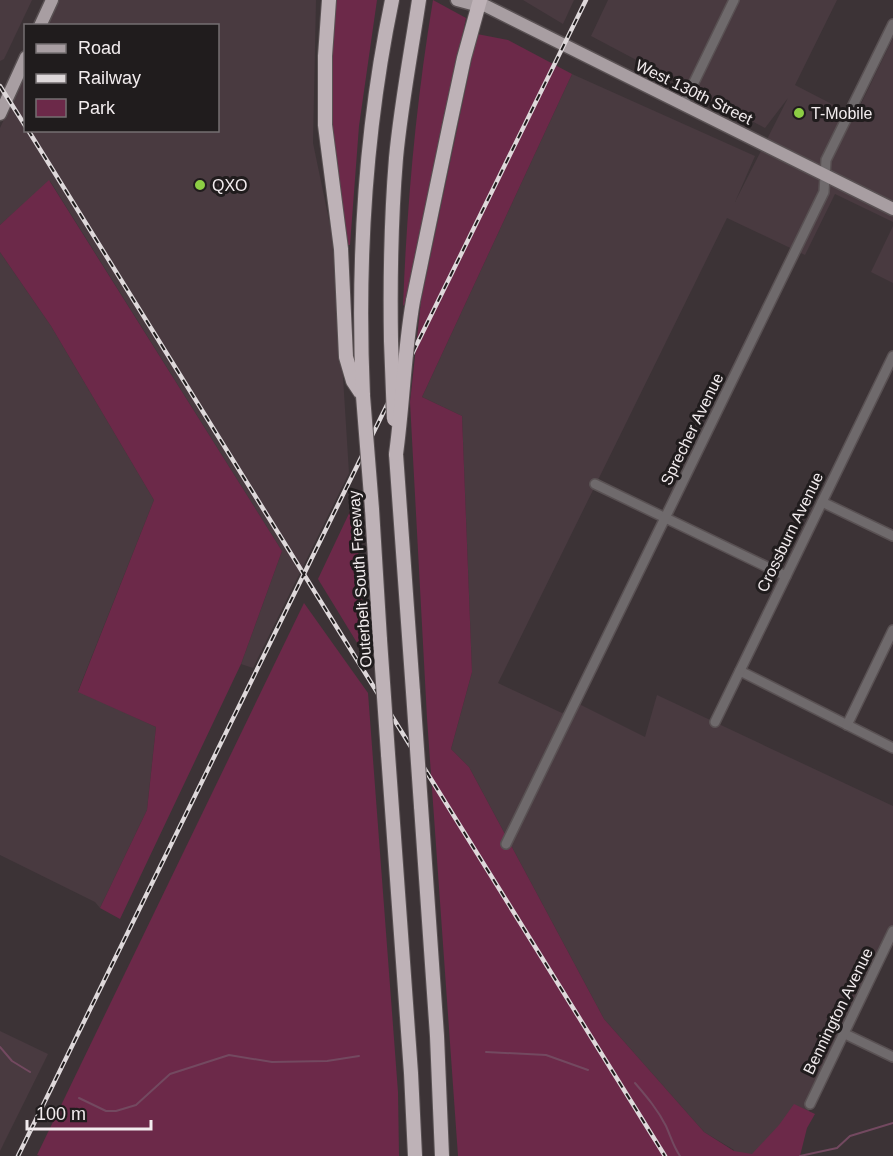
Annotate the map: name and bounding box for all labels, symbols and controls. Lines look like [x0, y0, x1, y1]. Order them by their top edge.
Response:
legend [24, 24, 219, 132]
text: Road [78, 38, 121, 58]
street label: West 130th Street [633, 56, 756, 128]
text: Railway [78, 68, 141, 88]
text: Park [78, 98, 116, 118]
place label: T-Mobile [811, 105, 872, 122]
marker: T-Mobile [792, 106, 806, 120]
place label: QXO [212, 177, 248, 194]
marker: QXO [193, 178, 207, 192]
street label: Sprecher Avenue [658, 370, 727, 488]
street label: Crossburn Avenue [754, 469, 826, 595]
street label: Outerbelt South Freeway [345, 490, 375, 668]
street label: Bennington Avenue [800, 945, 876, 1077]
scale bar [27, 1093, 152, 1131]
text: 100 m [36, 1104, 86, 1124]

